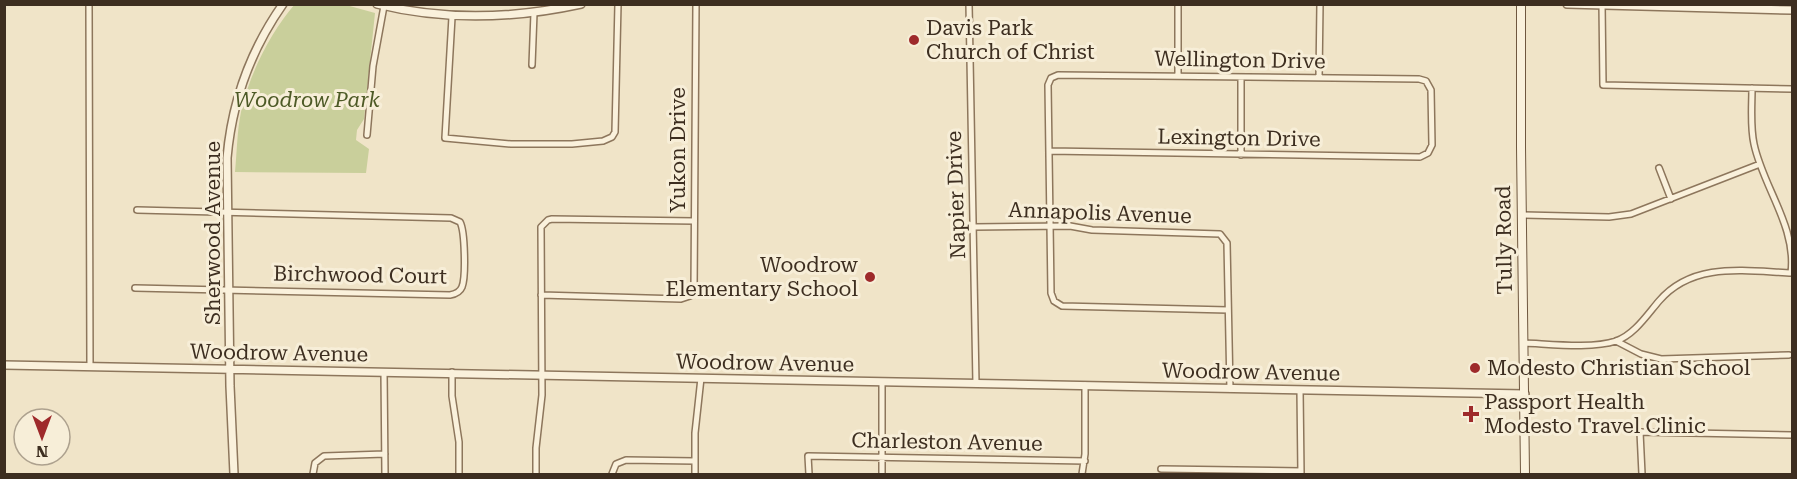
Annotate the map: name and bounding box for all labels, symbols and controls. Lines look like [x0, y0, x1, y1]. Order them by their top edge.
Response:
place label: Davis Park Church of Christ [926, 16, 1095, 64]
marker: Davis Park Church of Christ [907, 33, 921, 47]
street label: Wellington Drive [1154, 47, 1326, 73]
street label: Yukon Drive [666, 87, 690, 213]
park label: Woodrow Park [234, 88, 381, 112]
street label: Lexington Drive [1157, 125, 1321, 151]
street label: Napier Drive [942, 130, 970, 260]
street label: Sherwood Avenue [201, 141, 225, 325]
street label: Tully Road [1491, 185, 1517, 295]
street label: Annapolis Avenue [1008, 198, 1192, 228]
place label: Woodrow Elementary School [665, 253, 859, 301]
street label: Birchwood Court [273, 261, 447, 289]
marker: Woodrow Elementary School [863, 270, 877, 284]
street label: Woodrow Avenue [190, 339, 368, 367]
street label: Woodrow Avenue [676, 349, 854, 377]
place label: Modesto Christian School [1487, 356, 1751, 380]
street label: Woodrow Avenue [1162, 358, 1340, 386]
marker: Modesto Christian School [1468, 361, 1482, 375]
place label: Passport Health Modesto Travel Clinic [1484, 390, 1706, 438]
marker: Passport Health Modesto Travel Clinic [1462, 405, 1480, 423]
north arrow [12, 407, 72, 467]
street label: Charleston Avenue [851, 428, 1043, 456]
text: N [36, 442, 48, 461]

